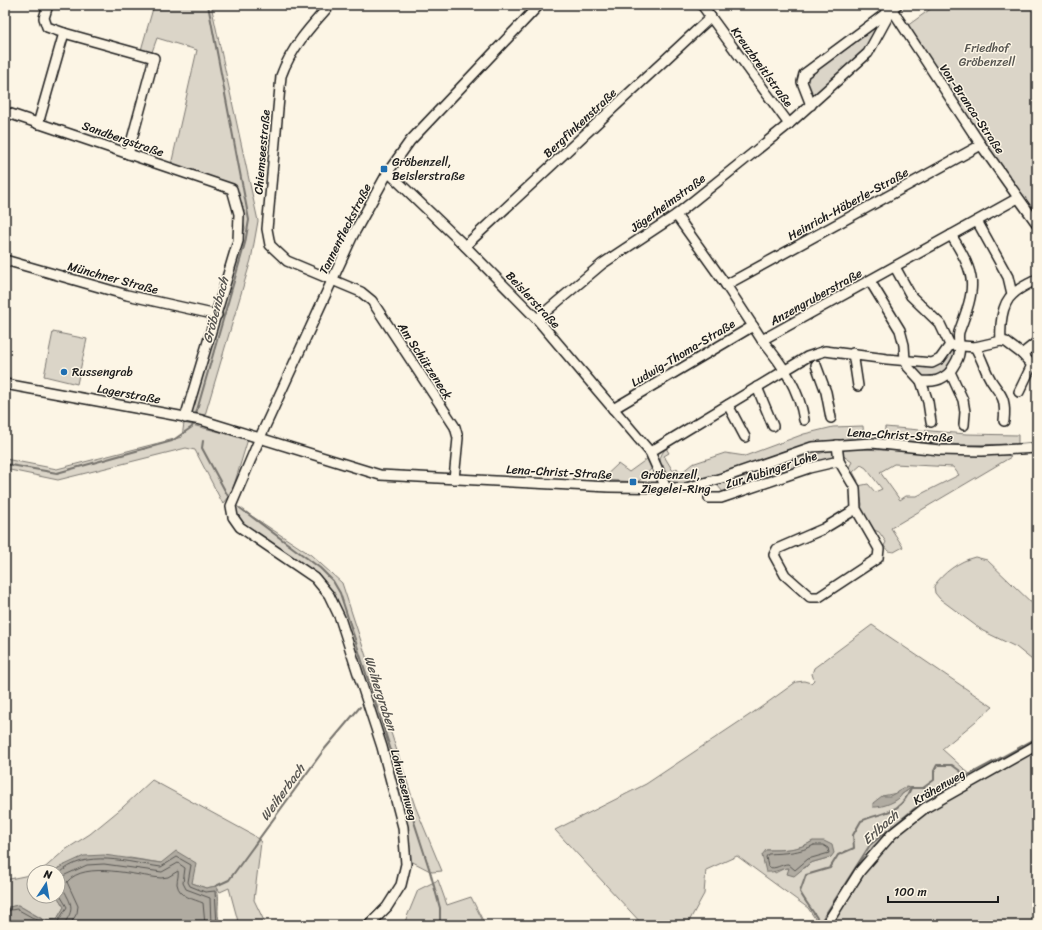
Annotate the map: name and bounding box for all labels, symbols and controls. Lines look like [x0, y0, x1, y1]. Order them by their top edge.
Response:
street label: Kreuzbreitlstraße [725, 22, 799, 112]
park label: Friedhof Gröbenzell [959, 37, 1016, 73]
street label: Von-Branca-Straße [933, 59, 1011, 159]
street label: Bergfinkenstraße [538, 83, 622, 163]
street label: Chiemseestraße [247, 108, 277, 195]
street label: Sandbergstraße [79, 115, 167, 163]
place label: Gröbenzell, Beislerstraße [392, 151, 465, 187]
street label: Heinrich-Häberle-Straße [783, 161, 913, 247]
marker: Gröbenzell, Beislerstraße [379, 164, 389, 174]
street label: Jägerheimstraße [625, 168, 711, 239]
street label: Tannenfleckstraße [313, 180, 377, 278]
street label: Münchner Straße [65, 255, 161, 301]
street label: Anzengruberstraße [765, 262, 866, 332]
street label: Beislerstraße [500, 266, 566, 334]
water label: Gröbenbach [196, 273, 236, 346]
street label: Ludwig-Thoma-Straße [626, 313, 740, 393]
street label: Am Schützeneck [391, 317, 459, 405]
place label: Russengrab [72, 361, 133, 383]
marker: Russengrab [59, 367, 69, 377]
street label: Lagerstraße [95, 378, 163, 410]
street label: Lena-Christ-Straße [847, 421, 953, 449]
street label: Zur Aubinger Lohe [722, 445, 820, 495]
street label: Lena-Christ-Straße [506, 458, 612, 486]
place label: Gröbenzell, Ziegelei-Ring [641, 464, 711, 500]
marker: Gröbenzell, Ziegelei-Ring [628, 477, 638, 487]
water label: Weihergraben [358, 653, 404, 736]
street label: Lohwiesenweg [384, 747, 424, 823]
water label: Weiherbach [254, 758, 312, 826]
street label: Krähenweg [909, 763, 969, 811]
water label: Erlbach [857, 804, 905, 850]
north arrow [26, 864, 66, 904]
text: N [41, 864, 54, 885]
scale bar [888, 878, 998, 904]
text: 100 m [894, 881, 927, 903]

